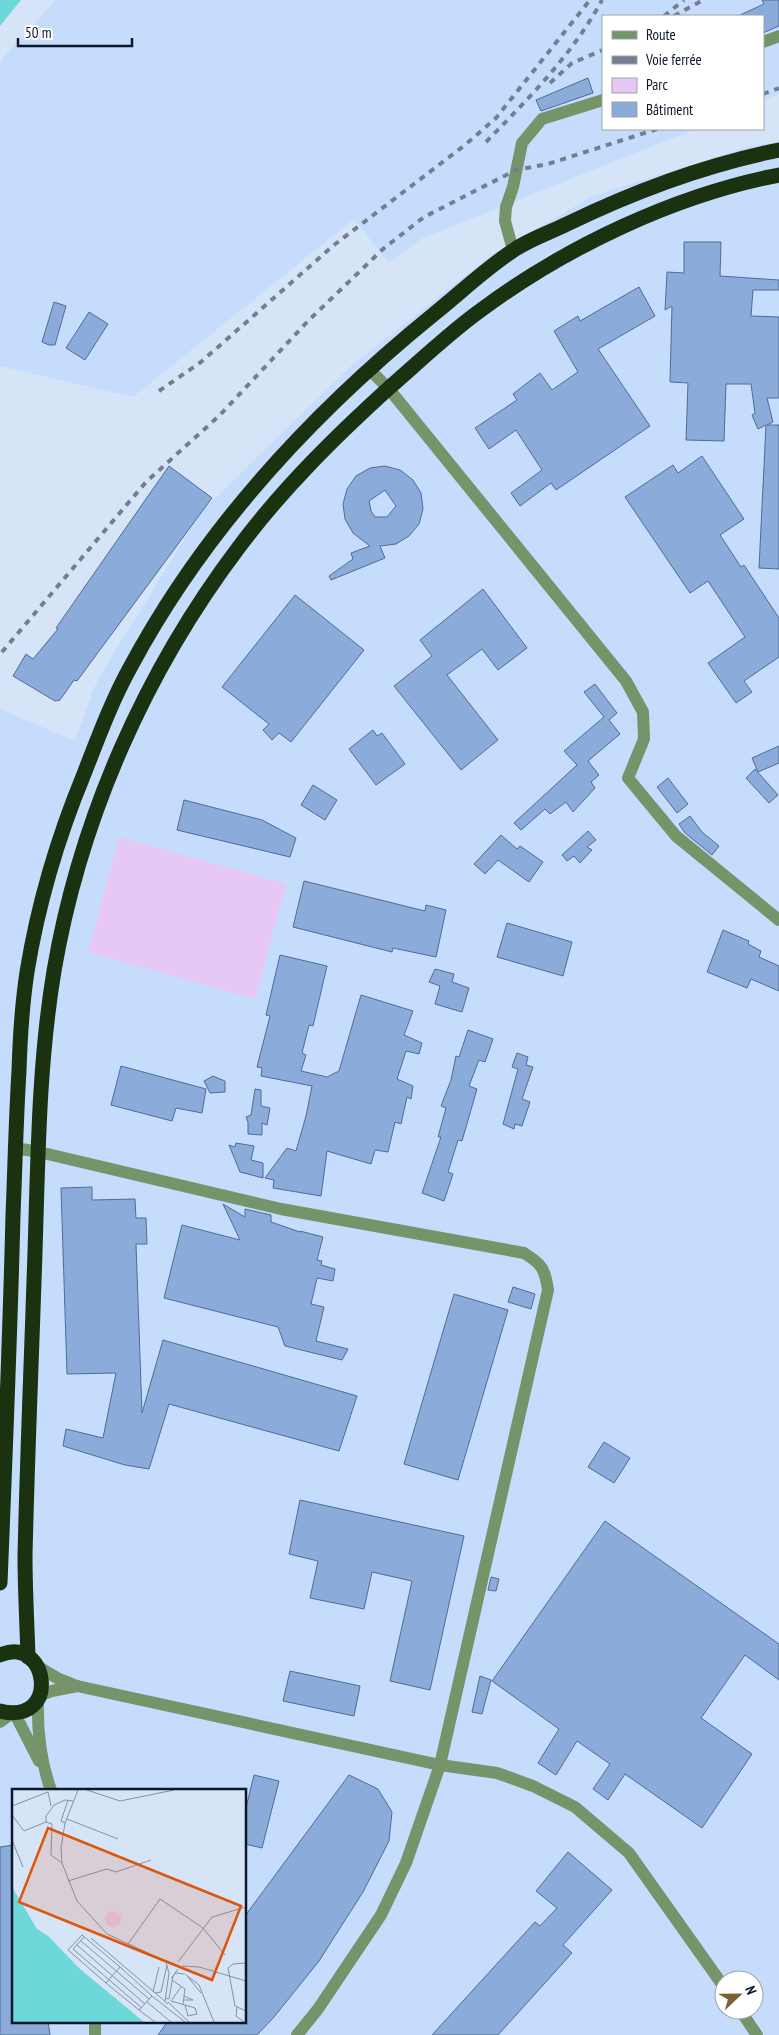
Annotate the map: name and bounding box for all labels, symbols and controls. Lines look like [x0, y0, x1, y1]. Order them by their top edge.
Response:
scale bar [18, 15, 131, 47]
legend [602, 15, 764, 130]
text: 50 m [25, 23, 51, 42]
text: Route [646, 25, 676, 44]
text: Voie ferrée [645, 50, 702, 69]
text: Parc [646, 75, 668, 94]
text: Bâtiment [646, 100, 693, 119]
inset map [12, 1789, 246, 2022]
north arrow [714, 1970, 764, 2020]
text: N [741, 1983, 761, 1997]

